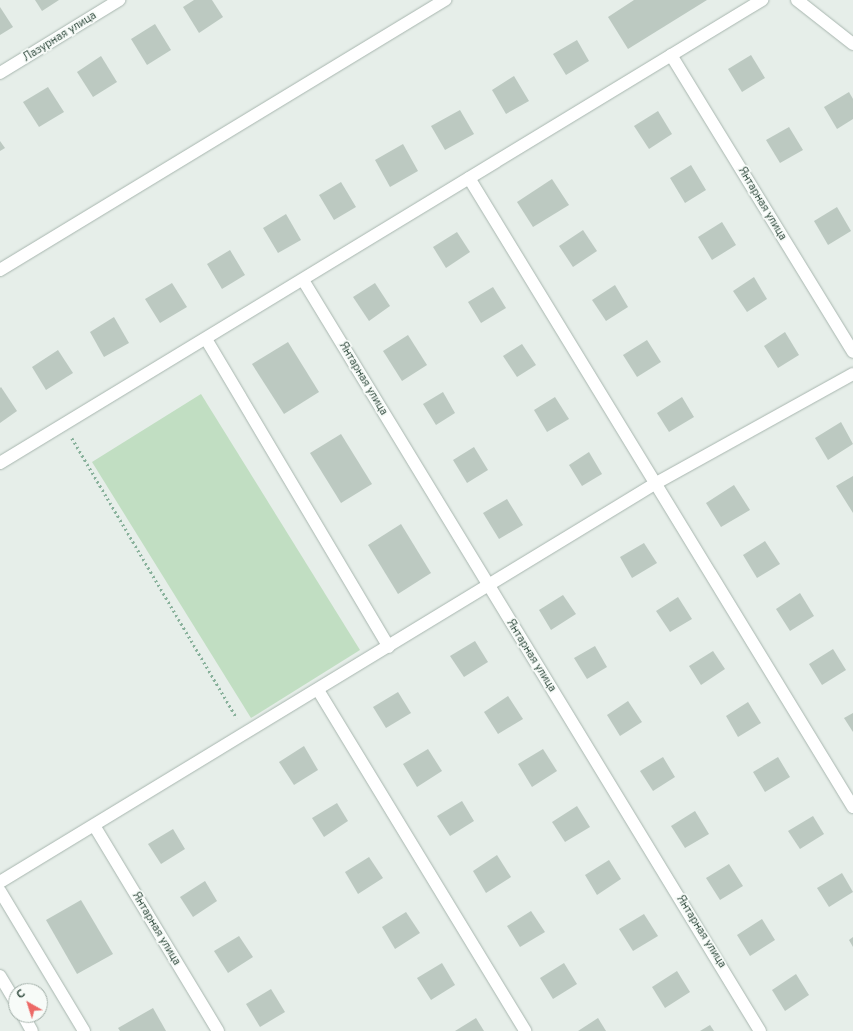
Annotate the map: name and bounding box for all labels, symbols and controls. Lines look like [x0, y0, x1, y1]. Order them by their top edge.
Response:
street label: Лазурная улица [21, 9, 99, 65]
street label: Янтарная улица [735, 165, 789, 243]
street label: Янтарная улица [336, 340, 390, 418]
street label: Янтарная улица [503, 617, 559, 695]
street label: Янтарная улица [129, 890, 183, 968]
street label: Янтарная улица [673, 893, 729, 971]
north arrow [8, 983, 48, 1023]
text: С [13, 986, 28, 1002]

